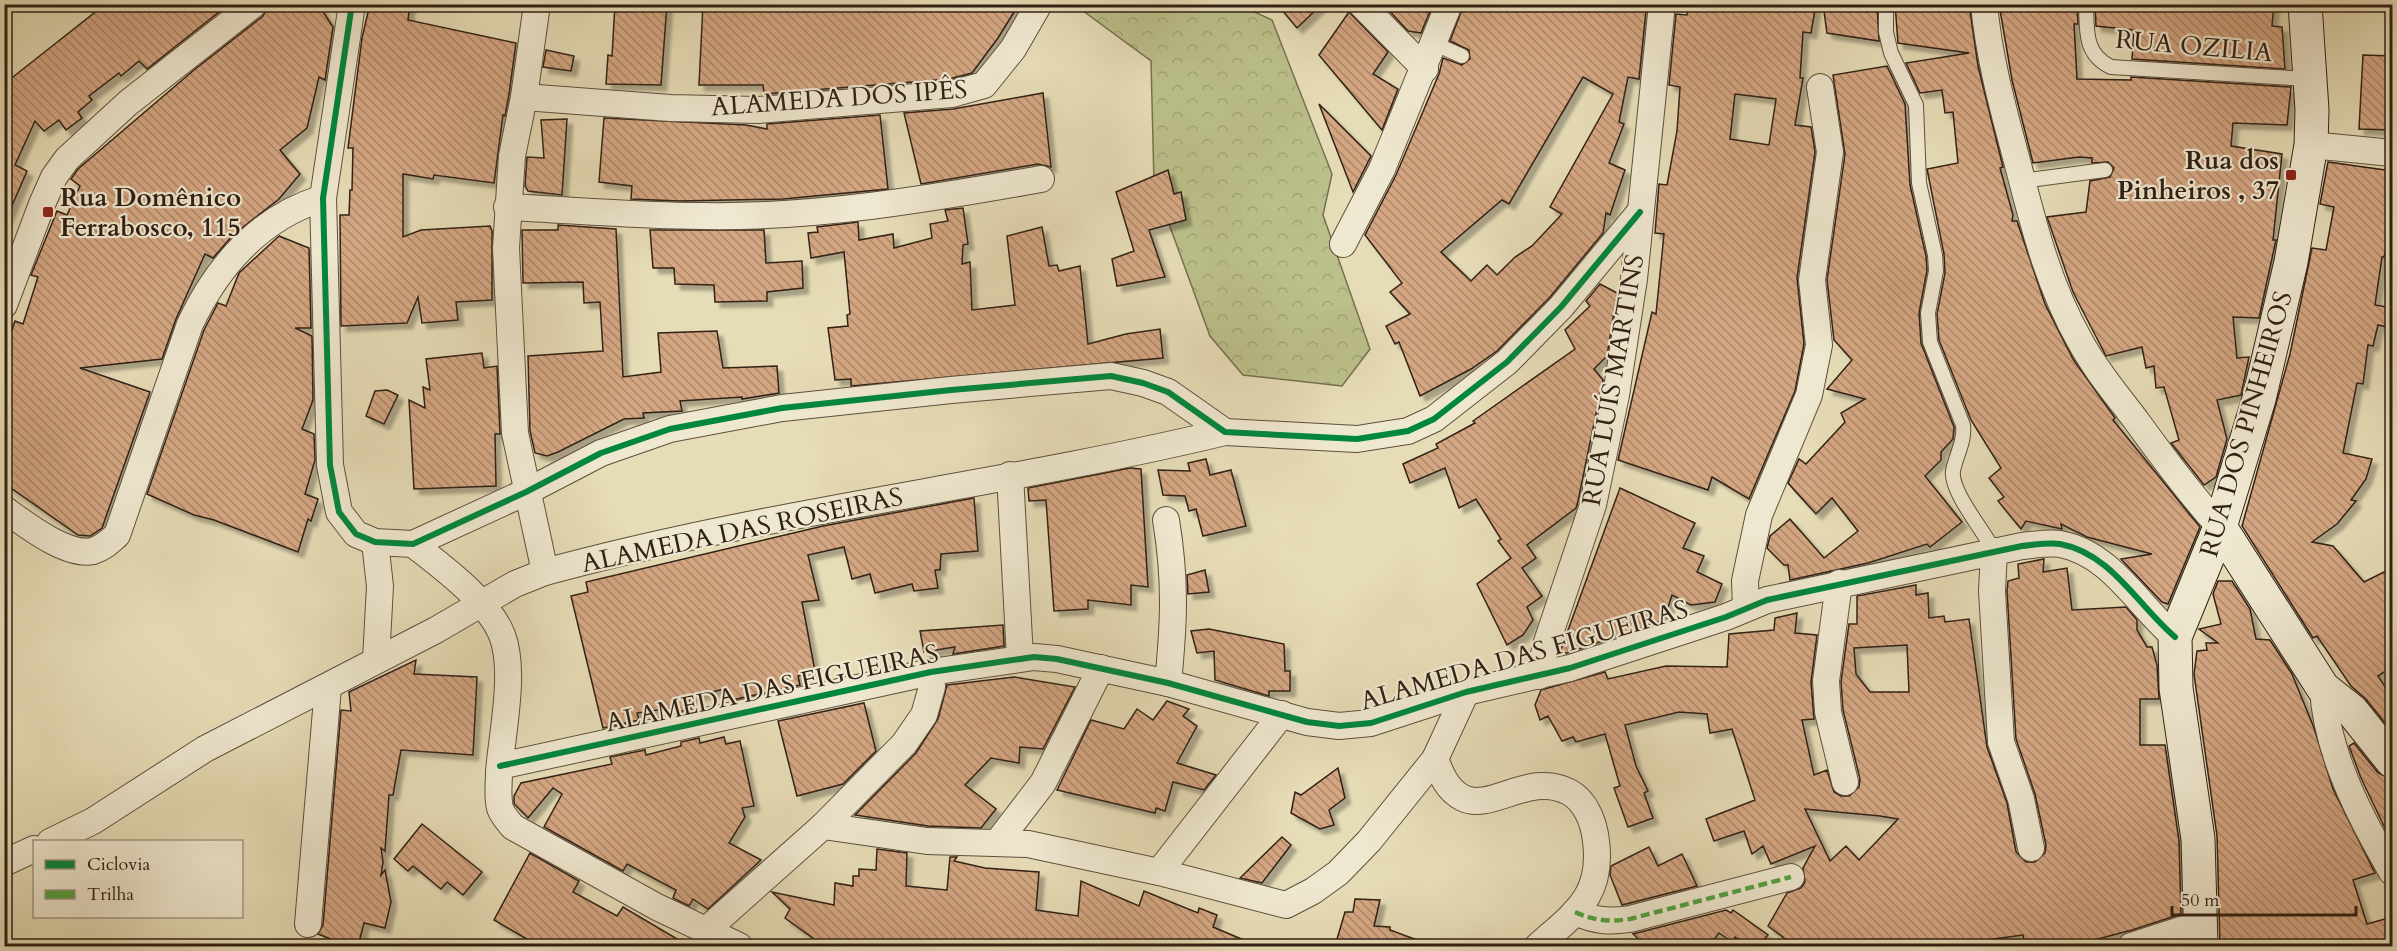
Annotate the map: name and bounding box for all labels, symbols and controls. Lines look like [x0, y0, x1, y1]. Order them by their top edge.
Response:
street label: RUA OZILIA [2114, 22, 2275, 70]
street label: ALAMEDA DOS IPÊS [710, 72, 968, 124]
place label: Rua dos Pinheiros , 37 [2117, 143, 2279, 208]
marker: Rua dos Pinheiros , 37 [2284, 168, 2298, 182]
place label: Rua Domênico Ferrabosco, 115 [60, 180, 241, 245]
marker: Rua Domênico Ferrabosco, 115 [41, 205, 55, 219]
street label: RUA LUÍS MARTINS [1574, 252, 1652, 508]
street label: RUA DOS PINHEIROS [2191, 287, 2301, 561]
street label: ALAMEDA DAS ROSEIRAS [578, 479, 906, 581]
street label: ALAMEDA DAS FIGUEIRAS [1356, 591, 1692, 719]
street label: ALAMEDA DAS FIGUEIRAS [602, 636, 942, 740]
legend [33, 840, 243, 918]
text: Ciclovia [87, 852, 151, 877]
scale bar [2172, 879, 2356, 917]
text: Trilha [87, 882, 134, 907]
text: 50 m [2181, 888, 2220, 913]

